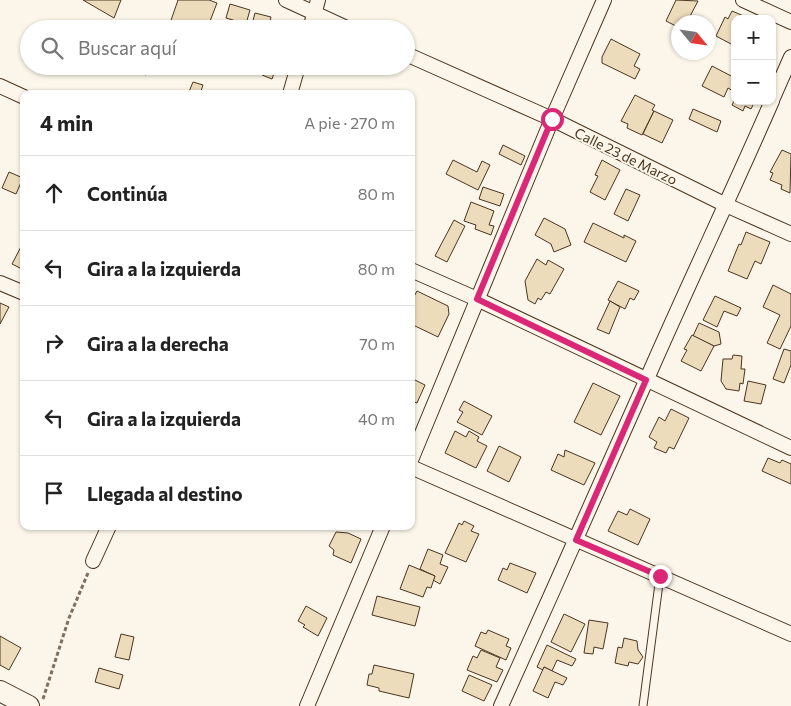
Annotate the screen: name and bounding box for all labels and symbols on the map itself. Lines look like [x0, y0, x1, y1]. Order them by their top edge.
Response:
north arrow [671, 15, 716, 60]
route start [541, 108, 564, 131]
street label: Calle 23 de Marzo [572, 124, 680, 188]
route end [649, 565, 672, 588]

